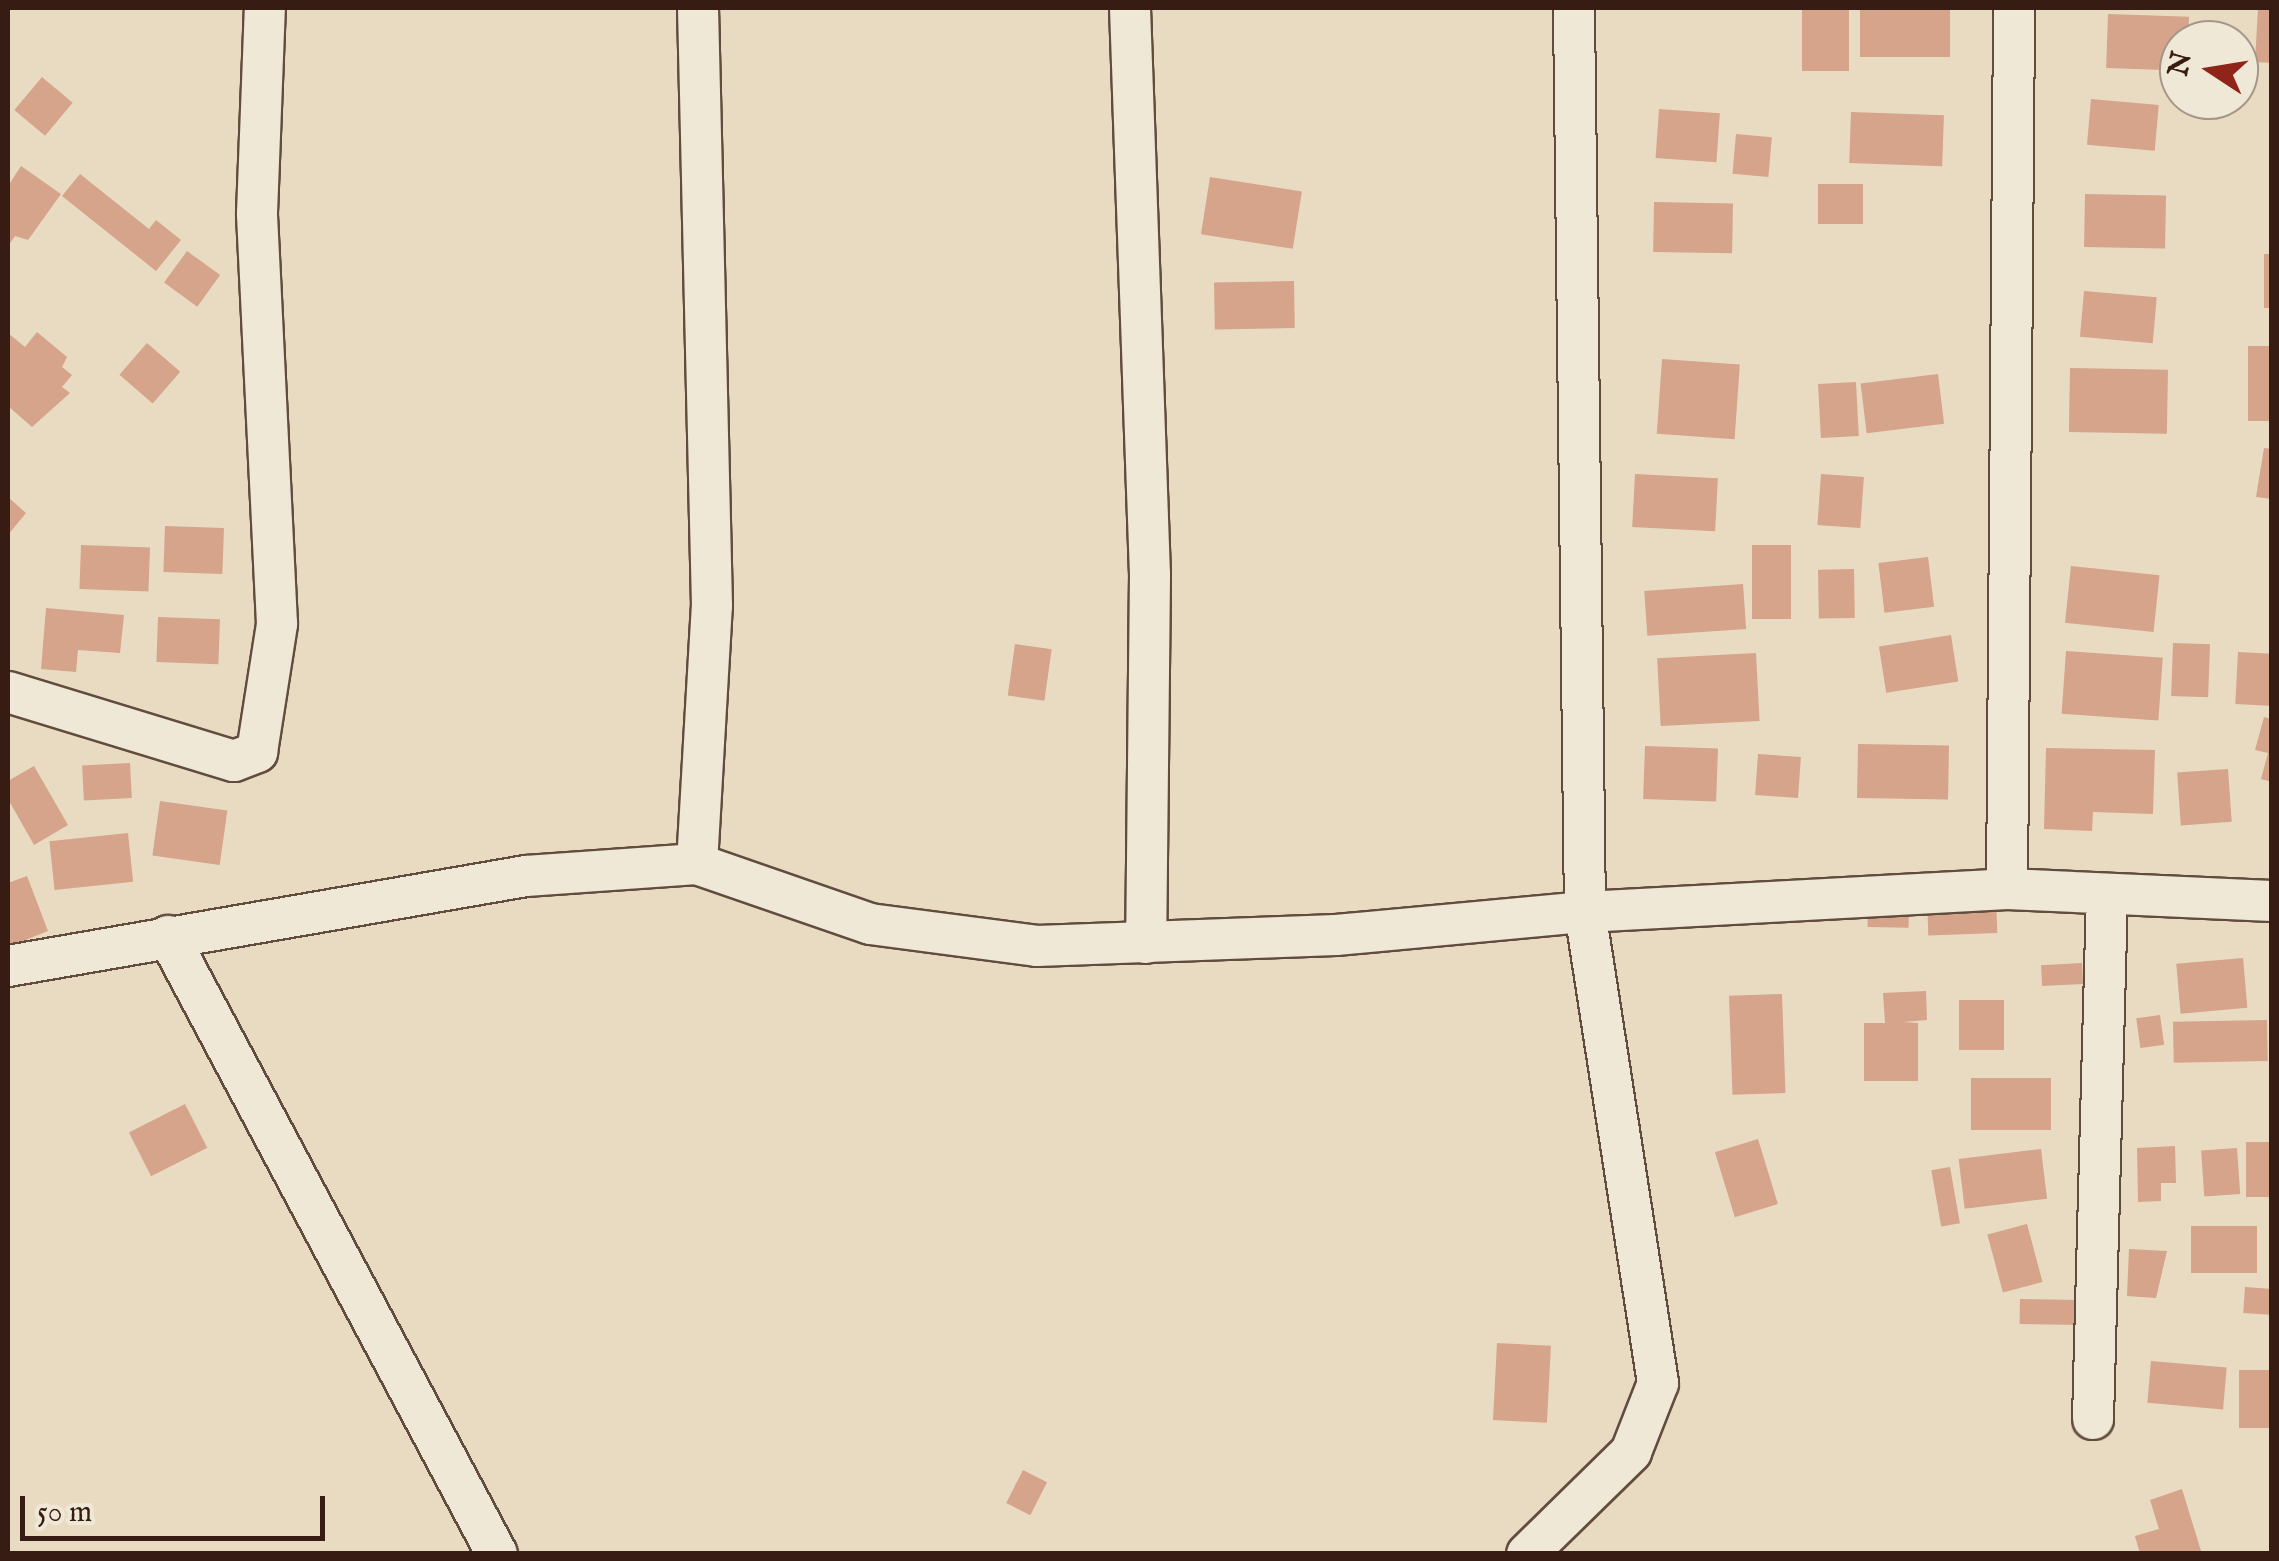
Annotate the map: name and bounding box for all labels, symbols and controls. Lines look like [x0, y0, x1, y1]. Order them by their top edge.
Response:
north arrow [2159, 20, 2259, 120]
text: N [2161, 49, 2201, 80]
scale bar [25, 1476, 330, 1538]
text: 50 m [37, 1494, 92, 1532]

